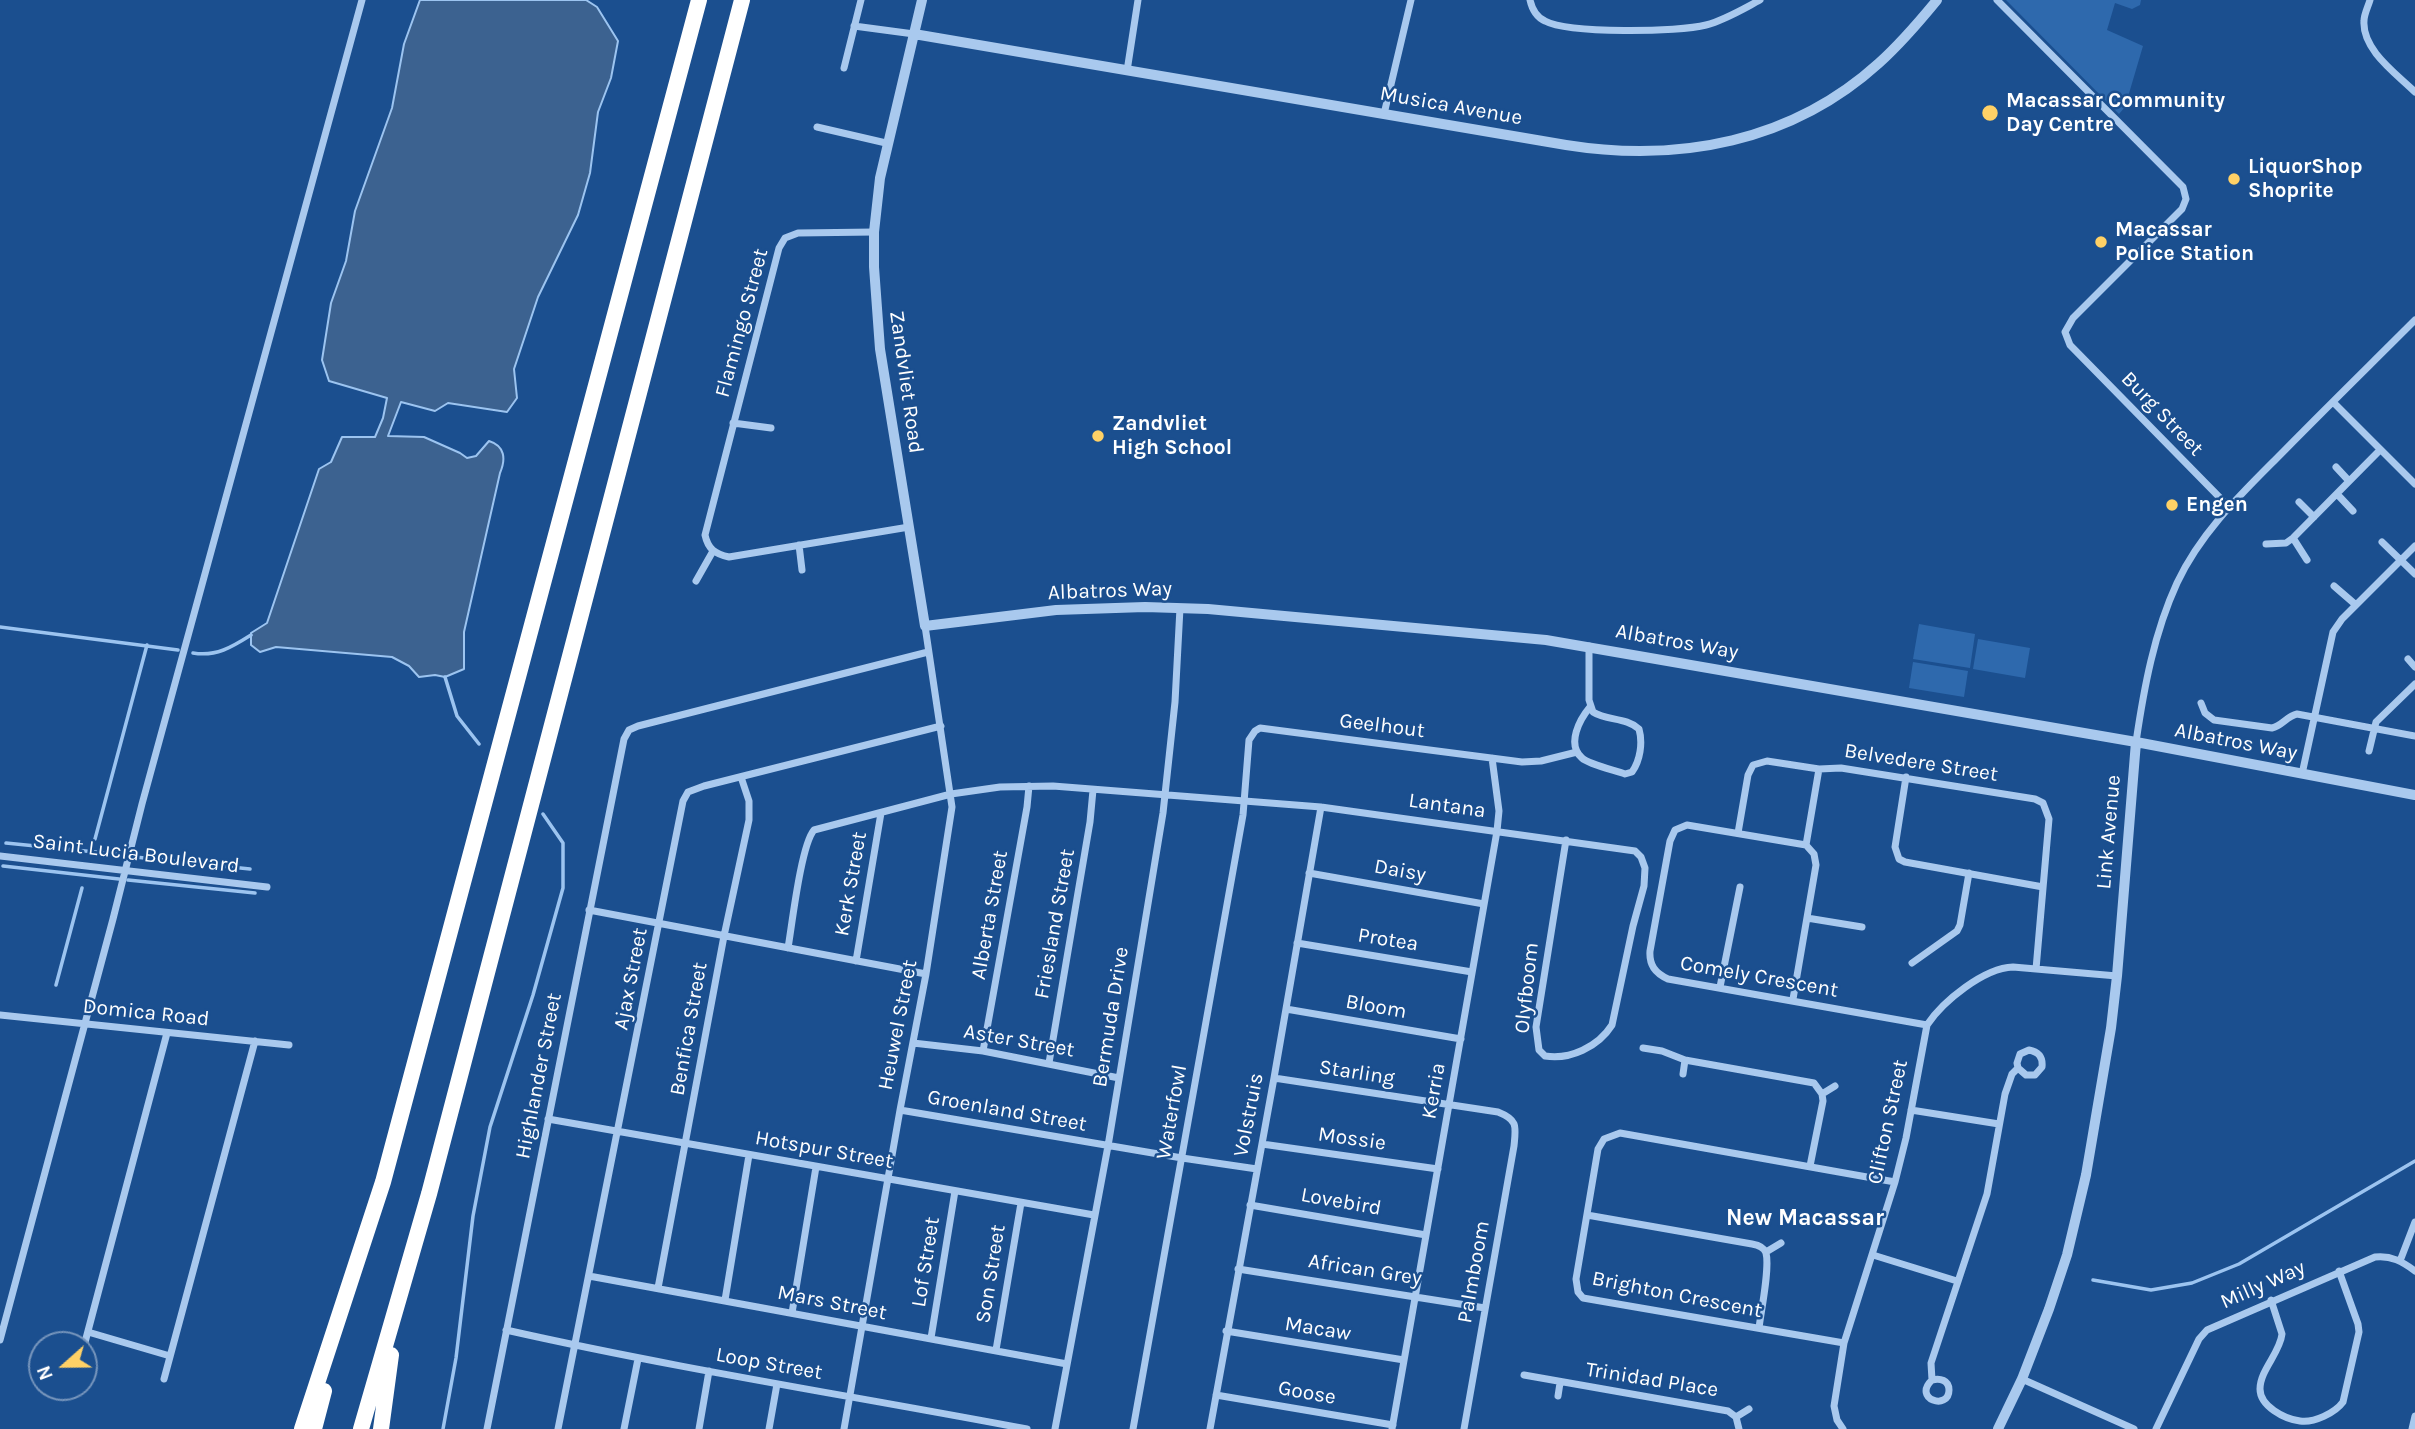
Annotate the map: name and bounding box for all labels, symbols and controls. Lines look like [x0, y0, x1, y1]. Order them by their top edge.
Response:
street label: Musica Avenue [1378, 81, 1524, 131]
place label: Macassar Community Day Centre [2006, 88, 2225, 138]
marker: Macassar Community Day Centre [1980, 103, 2000, 123]
place label: LiquorShop Shoprite [2248, 154, 2363, 204]
marker: LiquorShop Shoprite [2226, 171, 2242, 187]
place label: Macassar Police Station [2115, 217, 2254, 267]
marker: Macassar Police Station [2093, 234, 2109, 250]
street label: Flamingo Street [710, 246, 774, 400]
street label: Zandvliet Road [884, 309, 928, 455]
street label: Burg Street [2116, 367, 2208, 461]
place label: Zandvliet High School [1112, 411, 1232, 461]
marker: Zandvliet High School [1090, 428, 1106, 444]
place label: Engen [2186, 492, 2248, 518]
marker: Engen [2164, 497, 2180, 513]
street label: Albatros Way [1047, 576, 1173, 606]
street label: Albatros Way [1614, 619, 1740, 665]
street label: Geelhout [1338, 708, 1426, 744]
street label: Albatros Way [2173, 718, 2299, 766]
street label: Belvedere Street [1842, 738, 2000, 788]
street label: Link Avenue [2091, 774, 2127, 890]
street label: Lantana [1407, 788, 1487, 824]
street label: Saint Lucia Boulevard [31, 829, 241, 879]
street label: Kerk Street [829, 830, 873, 938]
street label: Friesland Street [1029, 847, 1081, 1001]
street label: Alberta Street [966, 848, 1014, 982]
street label: Daisy [1372, 854, 1428, 888]
street label: Protea [1356, 923, 1420, 957]
street label: Ajax Street [609, 926, 653, 1032]
street label: Olyfboom [1510, 941, 1544, 1035]
street label: Bermuda Drive [1087, 945, 1135, 1089]
street label: Comely Crescent [1678, 951, 1840, 1003]
street label: Heuwel Street [873, 958, 923, 1092]
street label: Benfica Street [665, 960, 713, 1098]
street label: Bloom [1344, 989, 1408, 1025]
street label: Highlander Street [511, 991, 567, 1161]
street label: Domica Road [82, 994, 210, 1032]
street label: Aster Street [962, 1019, 1076, 1063]
street label: Starling [1317, 1055, 1397, 1091]
street label: Clifton Street [1862, 1057, 1914, 1187]
street label: Kerria [1417, 1061, 1451, 1121]
street label: Waterfowl [1151, 1063, 1193, 1161]
street label: Volstruis [1229, 1071, 1269, 1159]
street label: Groenland Street [925, 1085, 1089, 1137]
street label: Mossie [1316, 1122, 1388, 1156]
street label: Hotspur Street [753, 1125, 895, 1175]
street label: Lovebird [1299, 1183, 1383, 1221]
district label: New Macassar [1726, 1204, 1884, 1232]
street label: Lof Street [906, 1215, 946, 1309]
street label: Palmboom [1453, 1219, 1495, 1325]
street label: Son Street [971, 1223, 1011, 1325]
street label: African Grey [1306, 1249, 1424, 1291]
street label: Milly Way [2217, 1255, 2309, 1315]
street label: Brighton Crescent [1590, 1266, 1764, 1324]
street label: Mars Street [775, 1280, 889, 1326]
street label: Macaw [1283, 1311, 1353, 1347]
north arrow [28, 1331, 98, 1401]
street label: Loop Street [714, 1342, 824, 1386]
street label: Trinidad Place [1584, 1357, 1720, 1403]
text: N [33, 1363, 58, 1383]
street label: Goose [1276, 1376, 1338, 1410]

